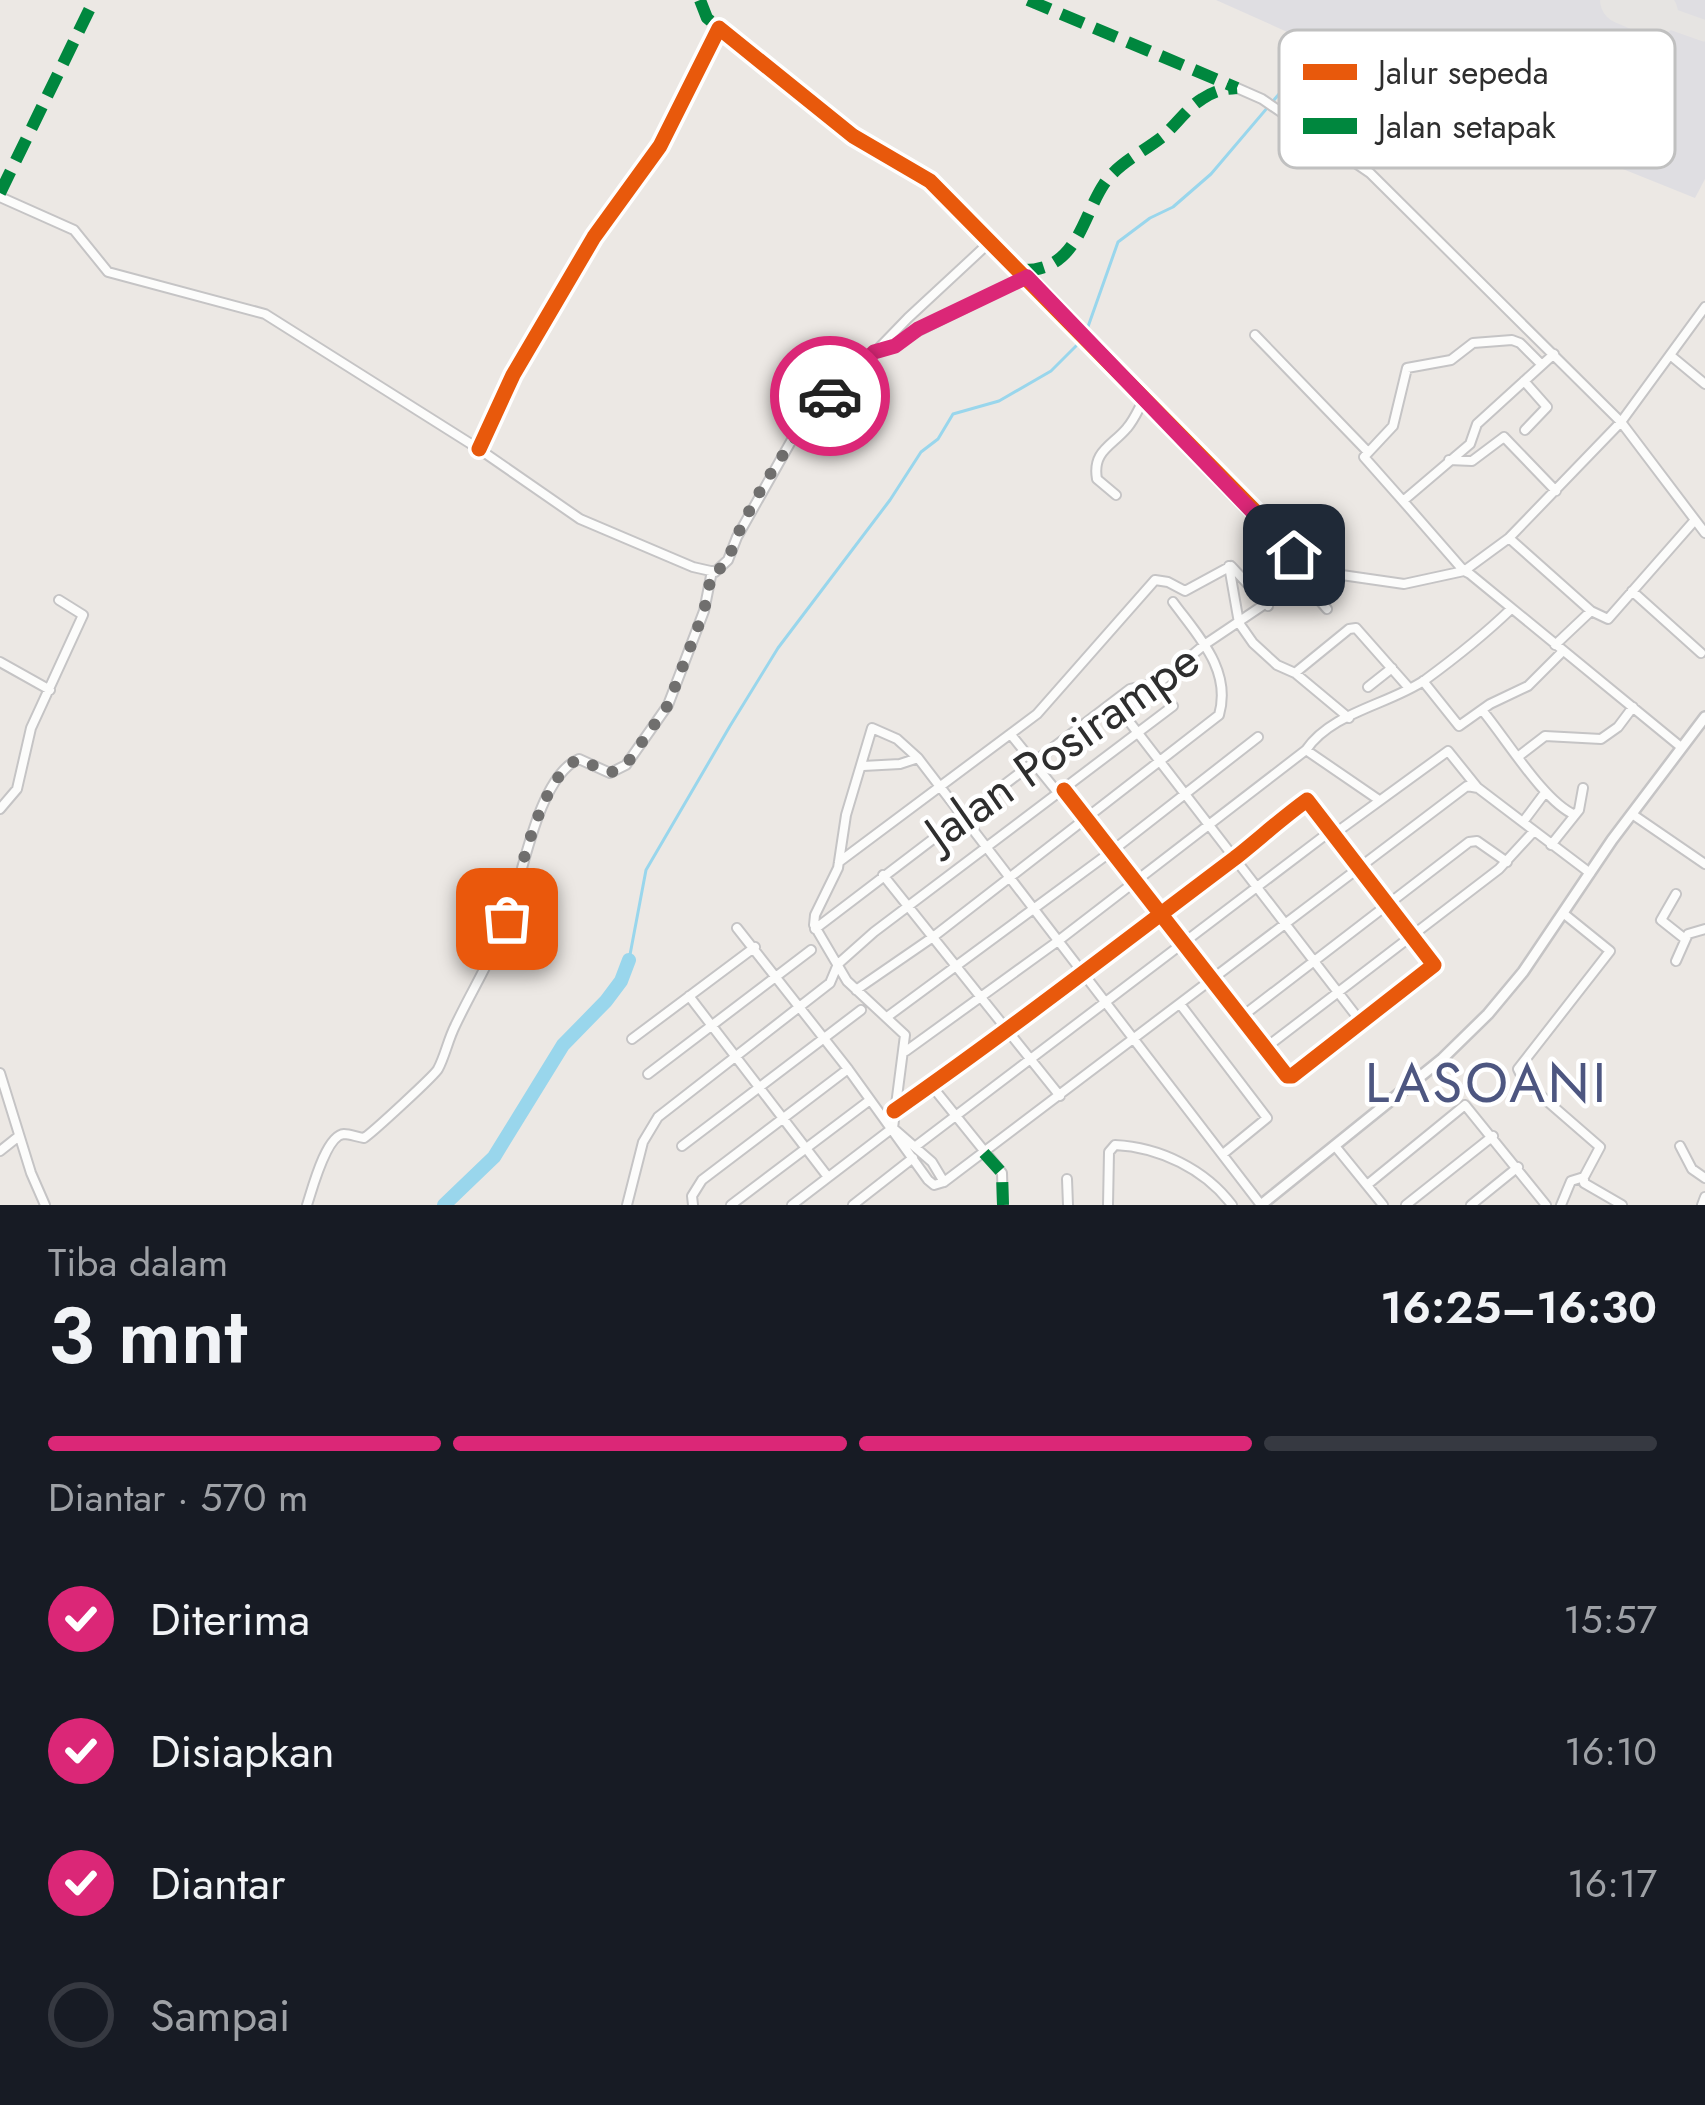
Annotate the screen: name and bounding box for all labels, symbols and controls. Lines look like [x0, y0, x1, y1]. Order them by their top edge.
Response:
legend [1279, 30, 1675, 168]
text: Jalur sepeda [1374, 49, 1549, 96]
text: Jalan setapak [1374, 103, 1556, 150]
courier [770, 336, 890, 456]
icon: car [797, 363, 863, 429]
pin [1243, 504, 1345, 606]
icon: home [1261, 522, 1327, 588]
street label: Jalan Posirampe [906, 626, 1213, 870]
pin [456, 868, 558, 970]
icon: bag [474, 886, 540, 952]
district label: LASOANI [1365, 1044, 1609, 1122]
text: Tiba dalam [48, 1234, 228, 1291]
text: 16:25–16:30 [1380, 1275, 1657, 1340]
text: 3 mnt [48, 1280, 248, 1392]
text: Diantar · 570 m [48, 1469, 308, 1526]
icon: check [48, 1586, 114, 1652]
text: Diterima [150, 1587, 310, 1652]
text: 15:57 [1563, 1591, 1657, 1648]
icon: check [48, 1718, 114, 1784]
text: Disiapkan [150, 1719, 335, 1784]
text: 16:10 [1564, 1723, 1657, 1780]
icon: check [48, 1850, 114, 1916]
text: Diantar [150, 1851, 285, 1916]
text: 16:17 [1567, 1855, 1657, 1912]
text: Sampai [150, 1983, 290, 2048]

